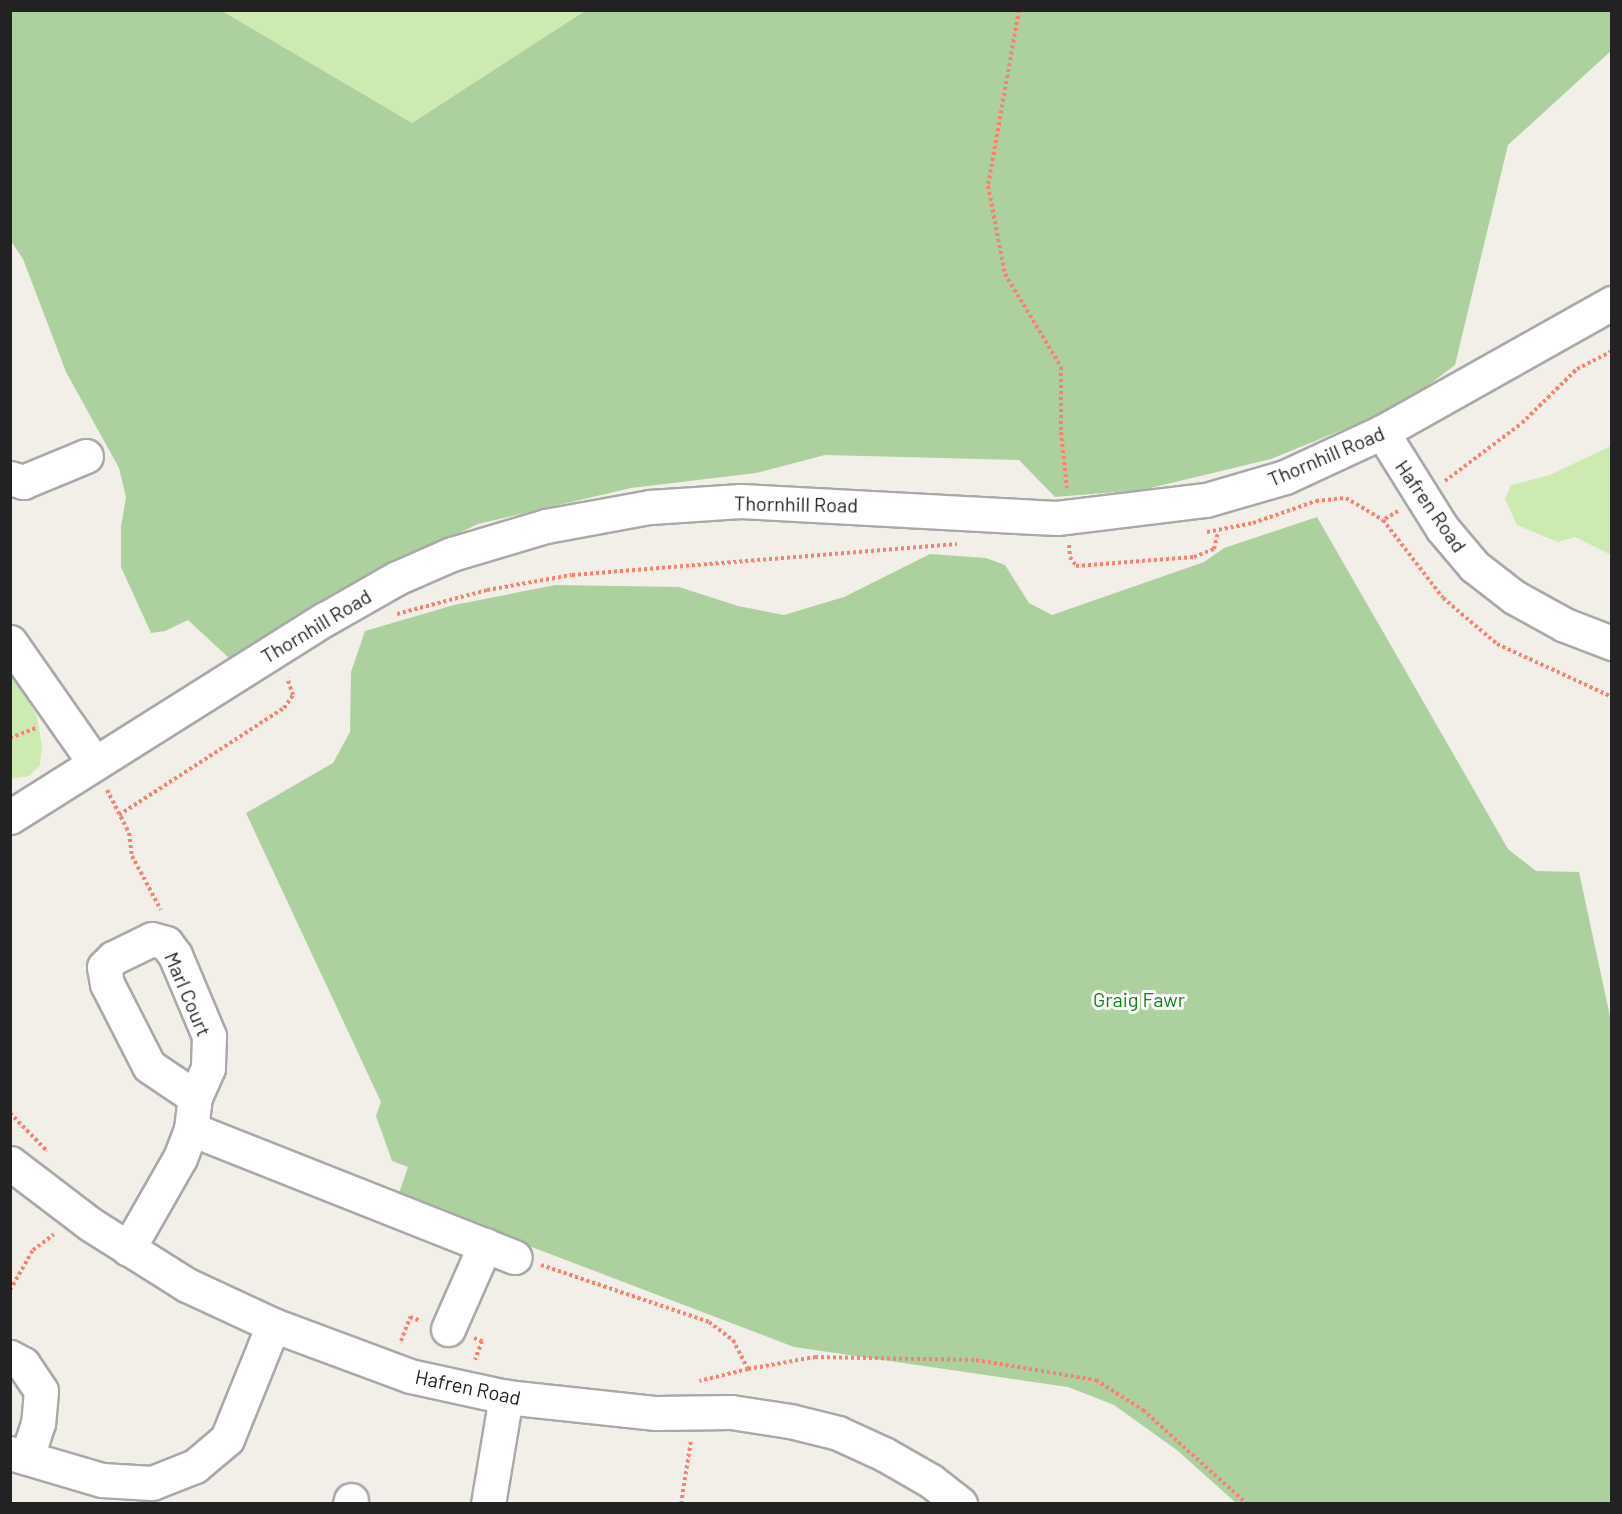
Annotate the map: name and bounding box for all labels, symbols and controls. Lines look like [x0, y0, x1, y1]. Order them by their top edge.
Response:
street label: Thornhill Road [1264, 421, 1388, 491]
street label: Hafren Road [1390, 455, 1472, 557]
street label: Thornhill Road [734, 491, 858, 517]
street label: Thornhill Road [257, 584, 375, 668]
street label: Marl Court [160, 948, 216, 1040]
park label: Graig Fawr [1093, 987, 1185, 1011]
street label: Hafren Road [413, 1364, 523, 1410]

